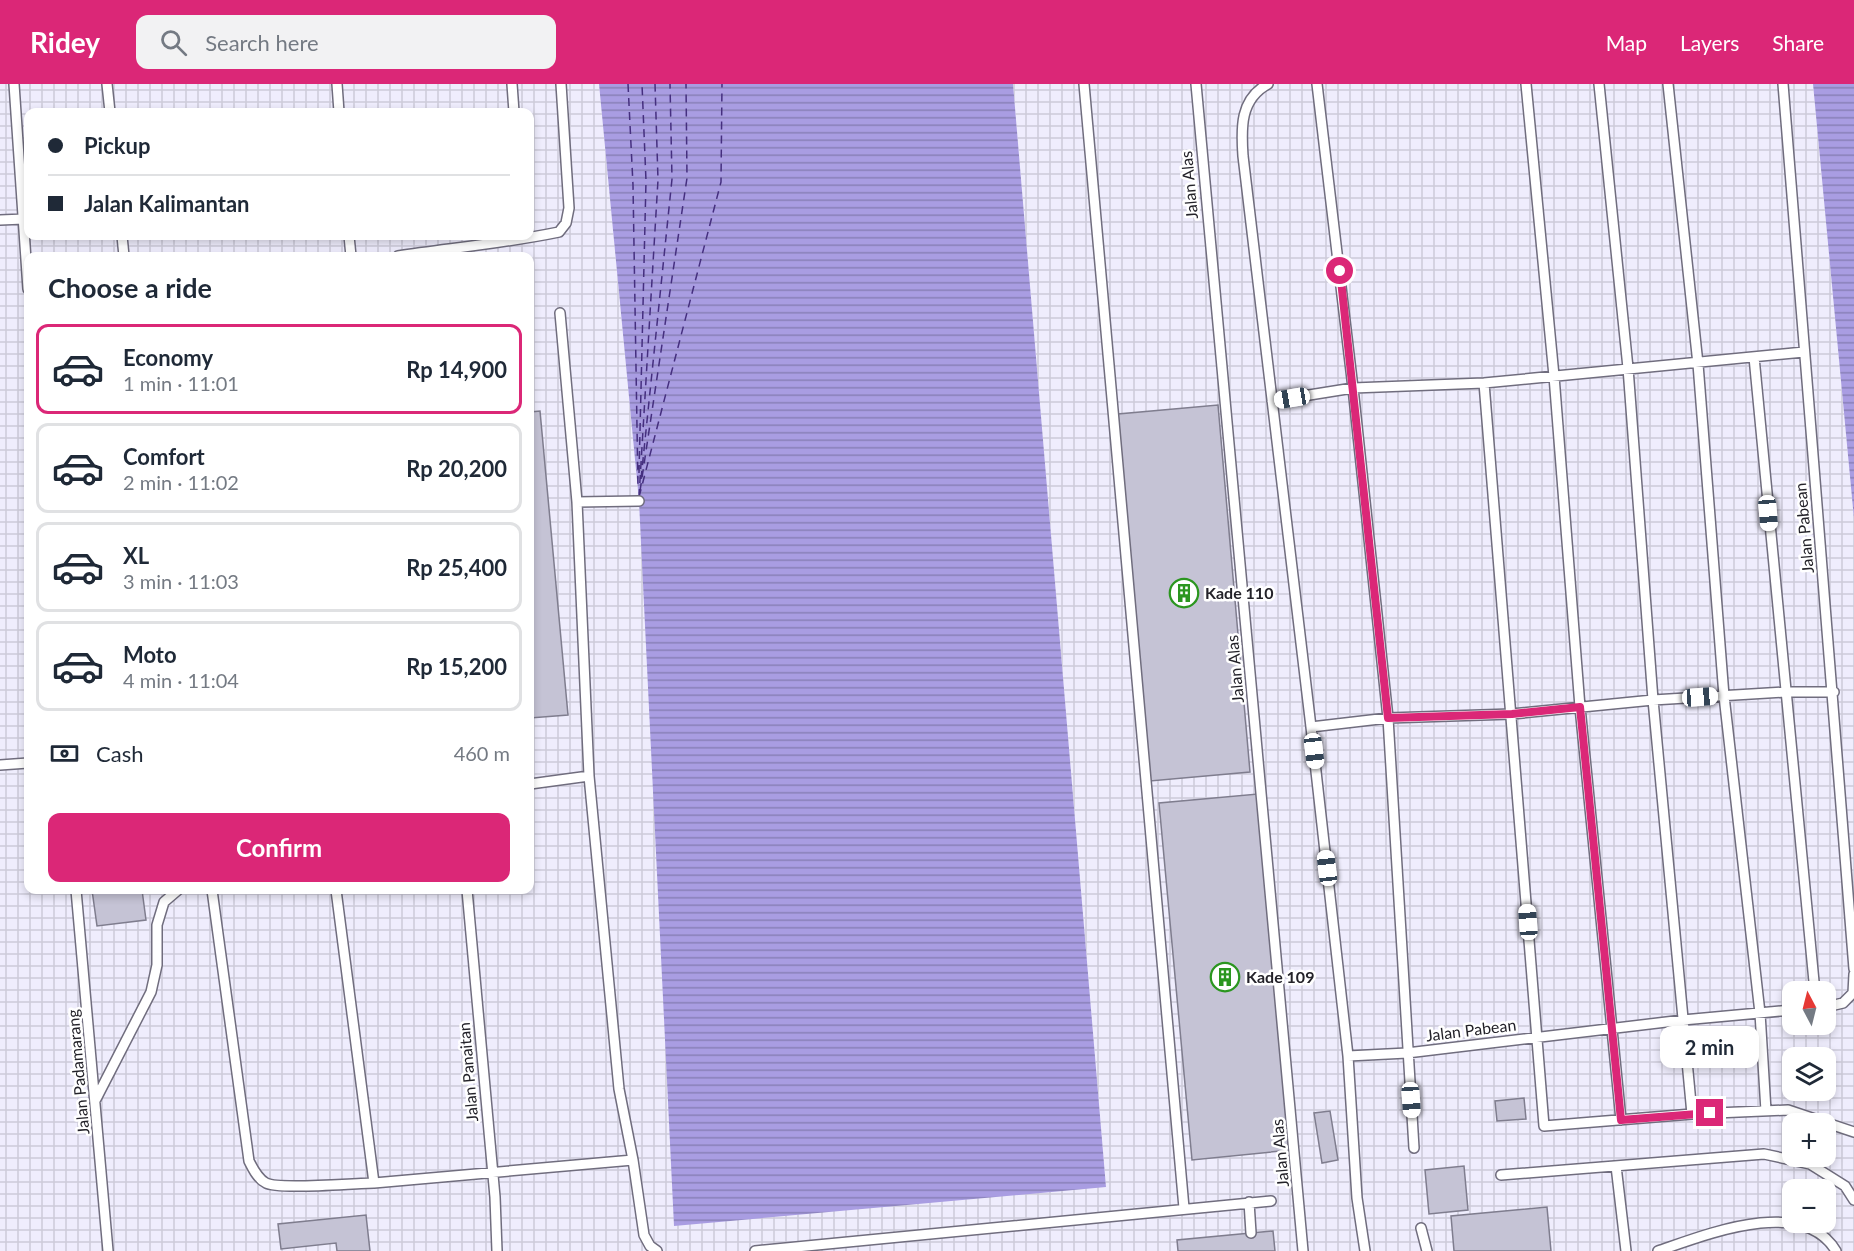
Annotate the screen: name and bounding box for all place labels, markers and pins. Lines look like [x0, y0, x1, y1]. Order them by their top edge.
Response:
building icon: Kade 110 [1168, 577, 1200, 609]
place label: Kade 110 [1205, 583, 1273, 602]
building icon: Kade 109 [1209, 961, 1241, 993]
place label: Kade 109 [1246, 967, 1314, 986]

